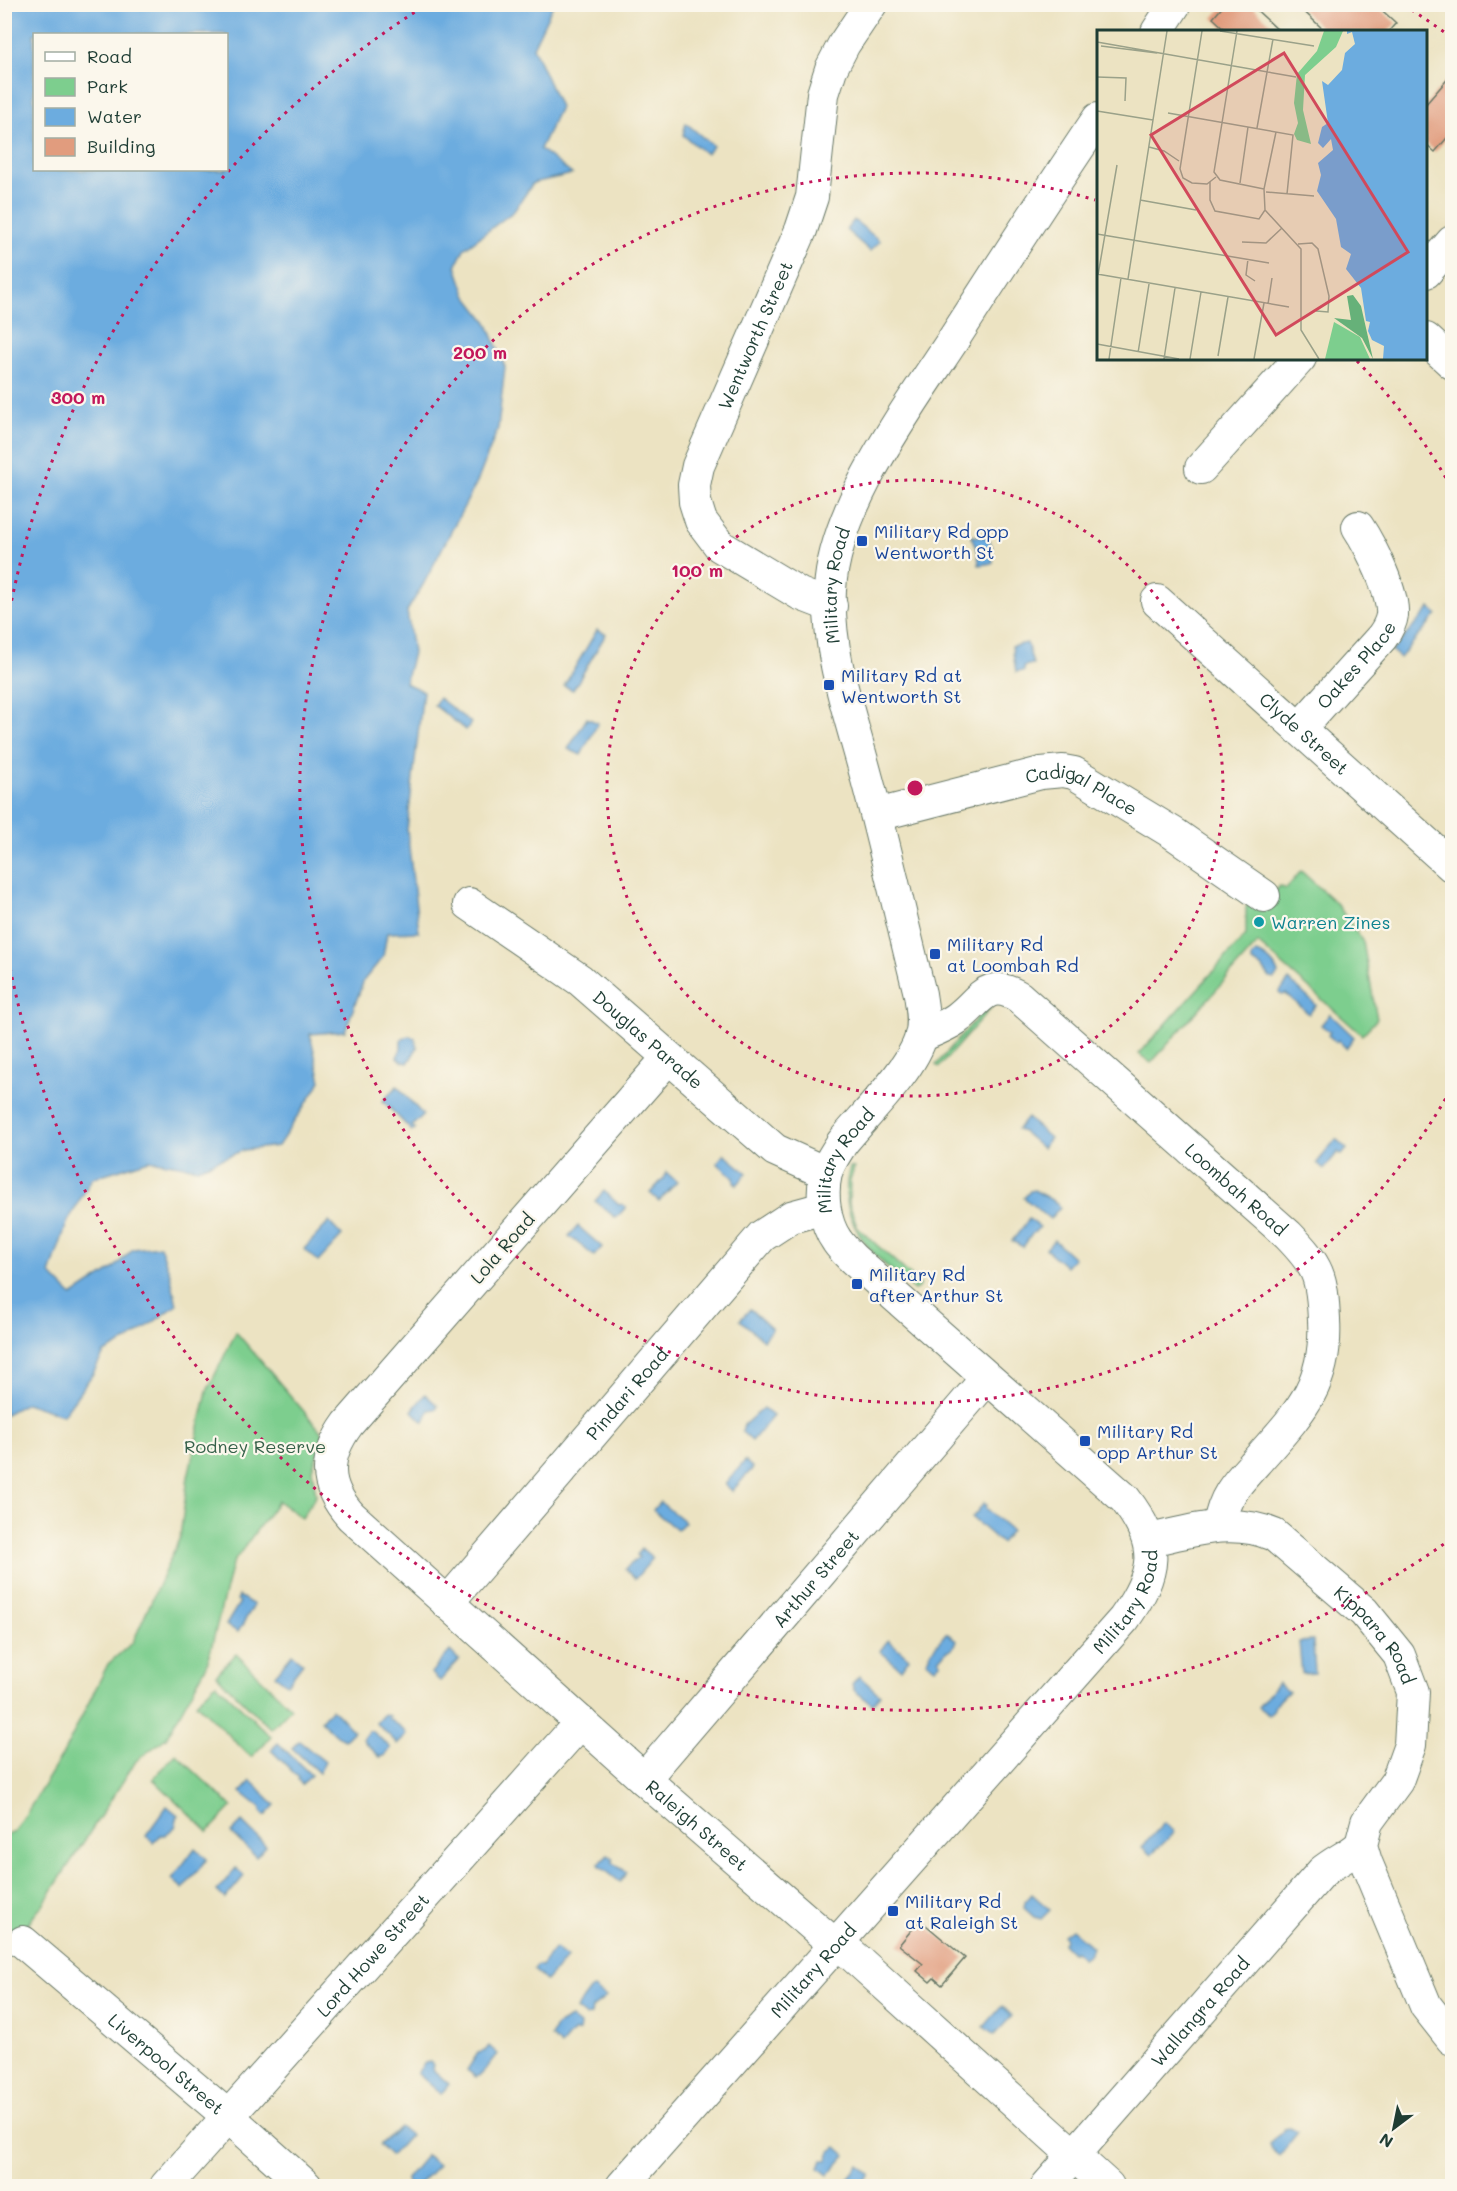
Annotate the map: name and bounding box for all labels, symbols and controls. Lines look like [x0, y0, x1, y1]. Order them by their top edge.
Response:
inset map [1097, 30, 1427, 360]
legend [33, 33, 228, 171]
text: Road [87, 44, 132, 68]
text: Park [87, 74, 128, 98]
text: Water [87, 104, 142, 128]
text: Building [87, 134, 155, 158]
street label: Wentworth Street [712, 257, 798, 413]
text: 200 m [453, 340, 507, 364]
text: 300 m [51, 385, 105, 409]
place label: Military Rd opp Wentworth St [874, 519, 1009, 564]
street label: Military Road [818, 524, 855, 645]
marker: Military Rd opp Wentworth St [855, 534, 869, 548]
text: 100 m [671, 558, 723, 582]
street label: Oakes Place [1311, 617, 1401, 714]
place label: Military Rd at Wentworth St [841, 663, 962, 708]
marker: Military Rd at Wentworth St [822, 678, 836, 692]
street label: Clyde Street [1254, 687, 1354, 780]
street label: Cadigal Place [1022, 759, 1142, 821]
centre of rings [905, 778, 925, 798]
place label: Warren Zines [1271, 910, 1390, 934]
marker: Warren Zines [1252, 915, 1266, 929]
place label: Military Rd at Loombah Rd [947, 932, 1079, 977]
marker: Military Rd at Loombah Rd [928, 947, 942, 961]
street label: Douglas Parade [588, 985, 708, 1094]
street label: Military Road [812, 1103, 879, 1215]
street label: Loombah Road [1180, 1138, 1292, 1241]
street label: Lola Road [465, 1207, 539, 1289]
place label: Military Rd after Arthur St [869, 1262, 1003, 1307]
marker: Military Rd after Arthur St [850, 1277, 864, 1291]
street label: Pindari Road [580, 1342, 673, 1445]
place label: Military Rd opp Arthur St [1097, 1419, 1218, 1464]
park label: Rodney Reserve [184, 1434, 326, 1458]
marker: Military Rd opp Arthur St [1078, 1434, 1092, 1448]
street label: Arthur Street [767, 1524, 864, 1632]
street label: Military Road [1087, 1549, 1163, 1659]
street label: Kippara Road [1329, 1580, 1421, 1687]
street label: Raleigh Street [641, 1774, 753, 1876]
street label: Lord Howe Street [311, 1888, 434, 2022]
place label: Military Rd at Raleigh St [905, 1889, 1018, 1934]
marker: Military Rd at Raleigh St [886, 1904, 900, 1918]
street label: Military Road [765, 1918, 861, 2023]
street label: Wallangra Road [1145, 1951, 1255, 2072]
street label: Liverpool Street [103, 2008, 229, 2120]
north arrow [1364, 2098, 1424, 2158]
text: N [1375, 2129, 1397, 2153]

